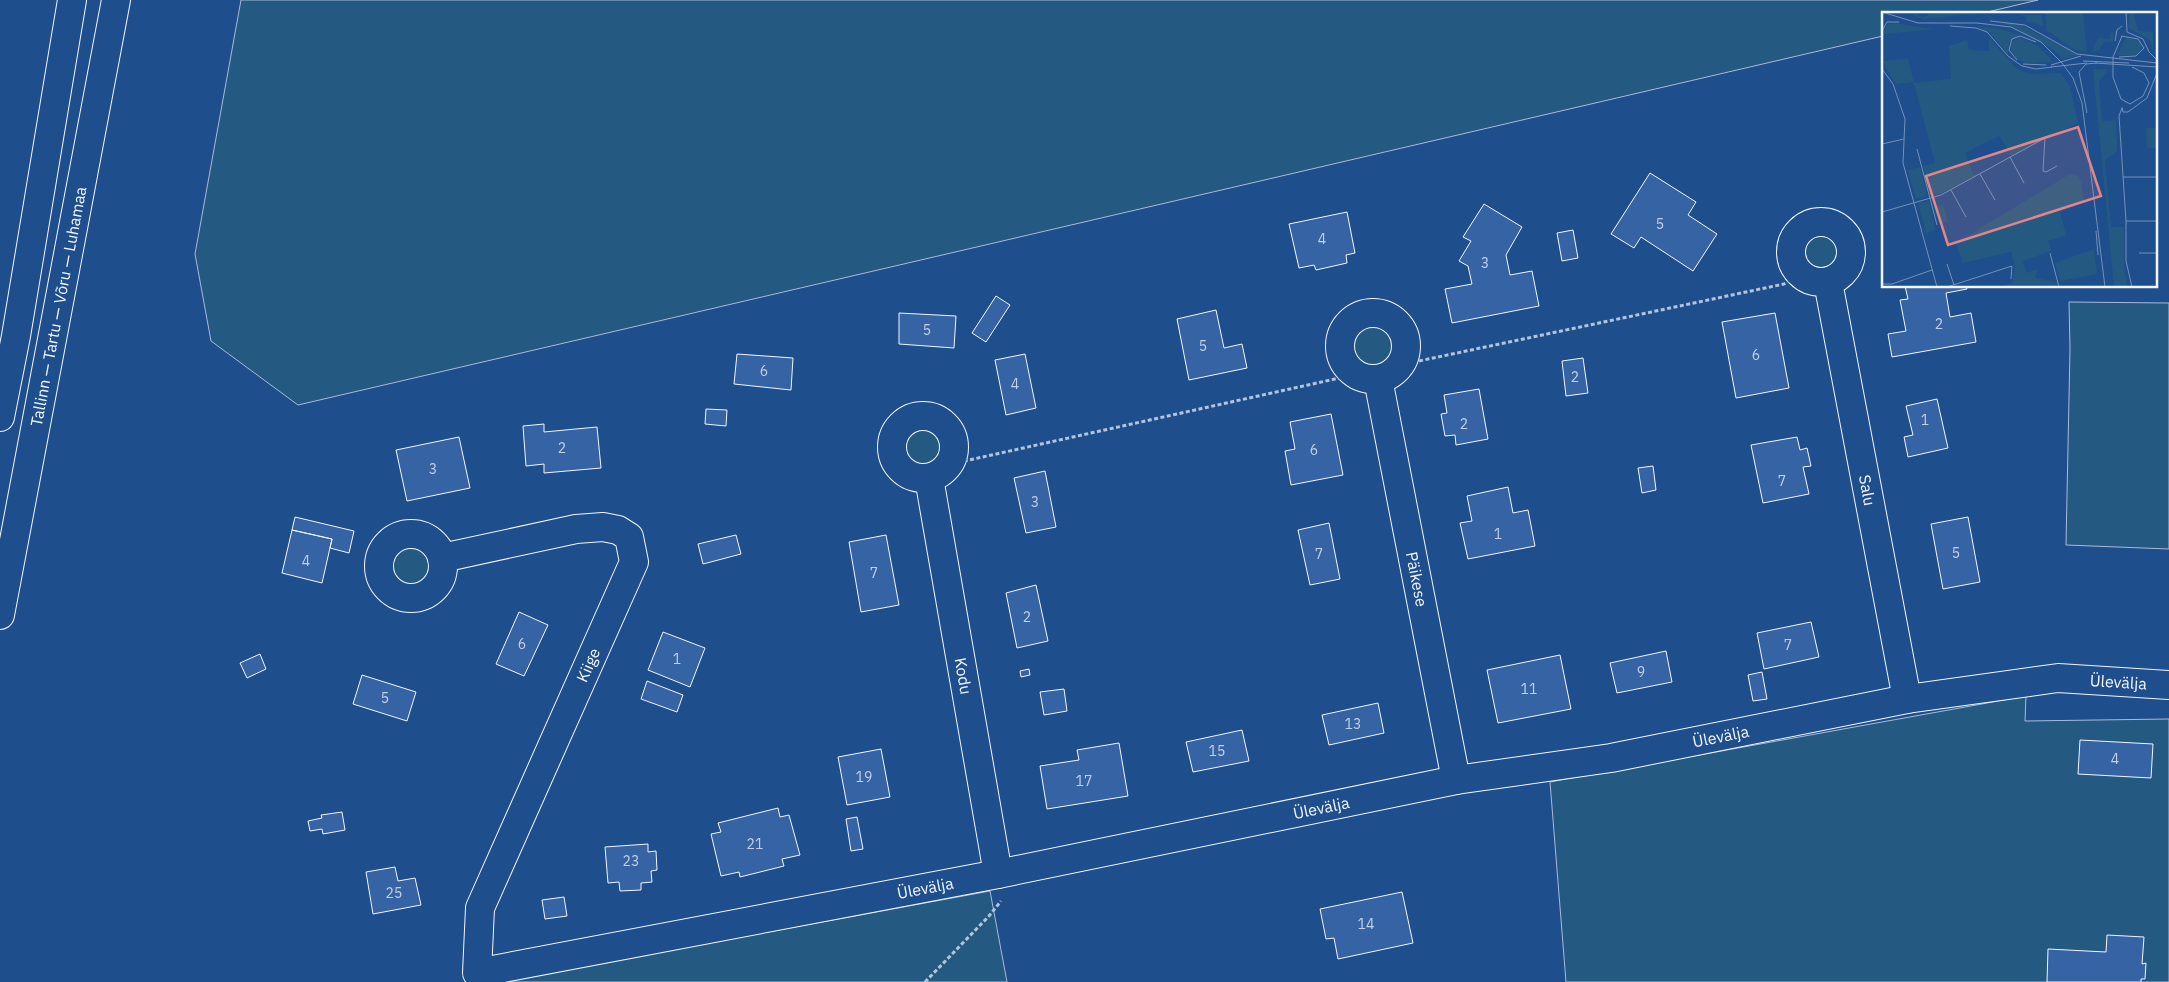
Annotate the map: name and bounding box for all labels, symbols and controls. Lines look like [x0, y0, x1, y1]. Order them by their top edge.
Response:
inset map [1882, 12, 2156, 288]
street label: Tallinn — Tartu — Võru — Luhamaa [26, 184, 91, 428]
house number: 5 [1656, 215, 1664, 233]
house number: 4 [1318, 230, 1326, 248]
house number: 3 [1481, 254, 1489, 272]
house number: 2 [1935, 315, 1943, 333]
house number: 5 [923, 321, 931, 339]
house number: 5 [1199, 337, 1207, 355]
house number: 6 [1752, 346, 1760, 364]
house number: 6 [760, 362, 768, 380]
house number: 2 [1571, 368, 1579, 386]
house number: 4 [1011, 375, 1019, 393]
house number: 1 [1921, 411, 1929, 429]
house number: 2 [1460, 415, 1468, 433]
house number: 2 [558, 439, 566, 457]
house number: 6 [1310, 441, 1318, 459]
house number: 3 [429, 460, 437, 478]
house number: 7 [1778, 472, 1786, 490]
street label: Salu [1855, 473, 1880, 508]
house number: 3 [1031, 493, 1039, 511]
house number: 1 [1494, 525, 1502, 543]
house number: 5 [1952, 544, 1960, 562]
house number: 7 [1315, 545, 1323, 563]
street label: Päikese [1402, 550, 1432, 609]
house number: 4 [302, 552, 310, 570]
house number: 7 [870, 564, 878, 582]
house number: 2 [1023, 608, 1031, 626]
house number: 6 [518, 635, 526, 653]
house number: 7 [1784, 636, 1792, 654]
street label: Kiige [572, 645, 604, 685]
house number: 1 [673, 650, 681, 668]
street label: Kodu [950, 656, 977, 696]
house number: 9 [1637, 663, 1645, 681]
street label: Ülevälja [2089, 670, 2148, 694]
house number: 11 [1521, 680, 1537, 698]
house number: 5 [381, 689, 389, 707]
house number: 13 [1345, 715, 1361, 733]
street label: Ülevälja [1691, 721, 1751, 752]
house number: 15 [1209, 742, 1225, 760]
house number: 4 [2111, 750, 2119, 768]
house number: 19 [856, 768, 872, 786]
house number: 17 [1076, 772, 1092, 790]
street label: Ülevälja [1291, 792, 1352, 823]
house number: 21 [747, 835, 763, 853]
house number: 23 [623, 852, 639, 870]
street label: Ülevälja [895, 873, 956, 903]
house number: 25 [386, 884, 402, 902]
house number: 14 [1358, 915, 1374, 933]

